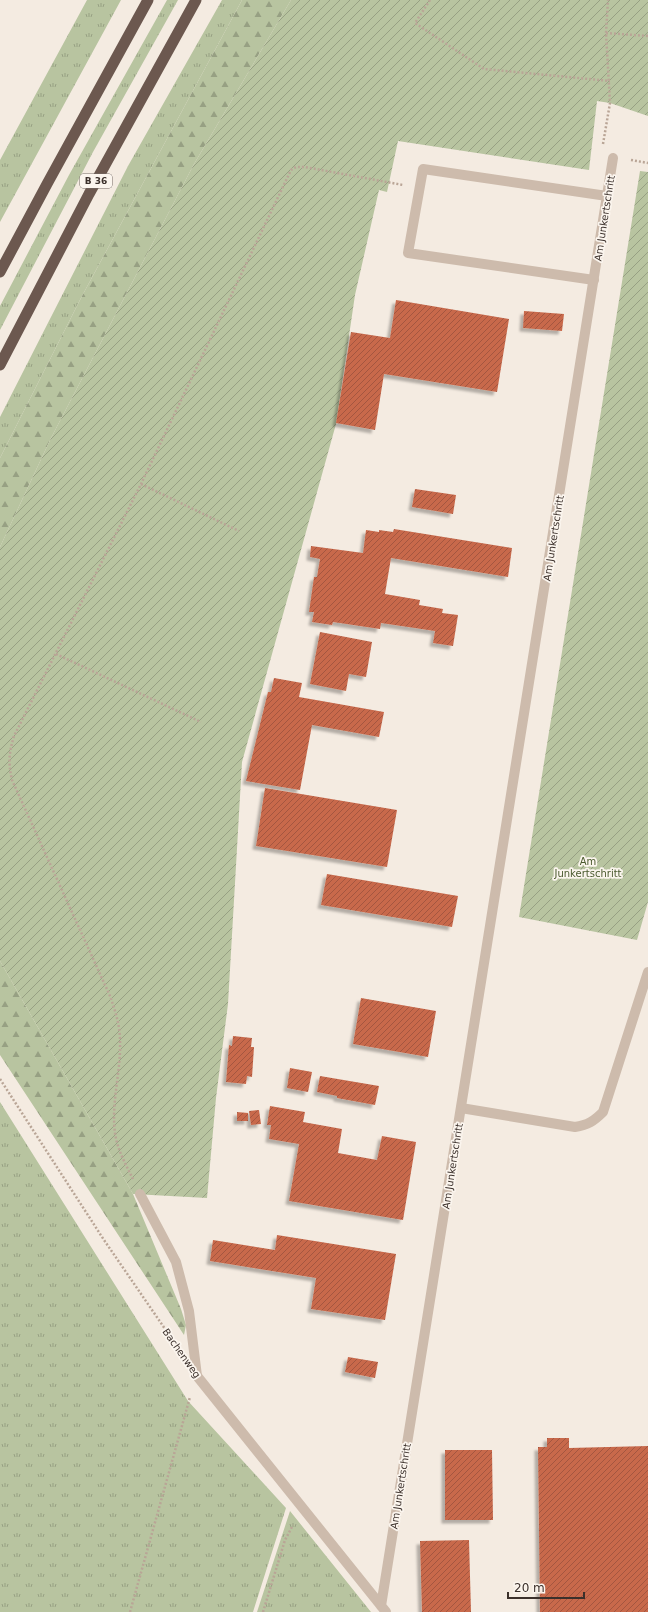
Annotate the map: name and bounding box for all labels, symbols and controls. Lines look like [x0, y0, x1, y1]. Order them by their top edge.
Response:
road number: B 36 [80, 174, 112, 188]
street label: Am Junkertschritt [592, 174, 617, 262]
street label: Am Junkertschritt [541, 494, 566, 582]
park label: Am Junkertschritt [553, 856, 622, 879]
street label: Am Junkertschritt [440, 1122, 465, 1210]
street label: Bachenweg [160, 1326, 203, 1380]
street label: Am Junkertschritt [388, 1442, 413, 1530]
scale bar [508, 1574, 584, 1600]
text: 20 m [514, 1581, 545, 1595]

